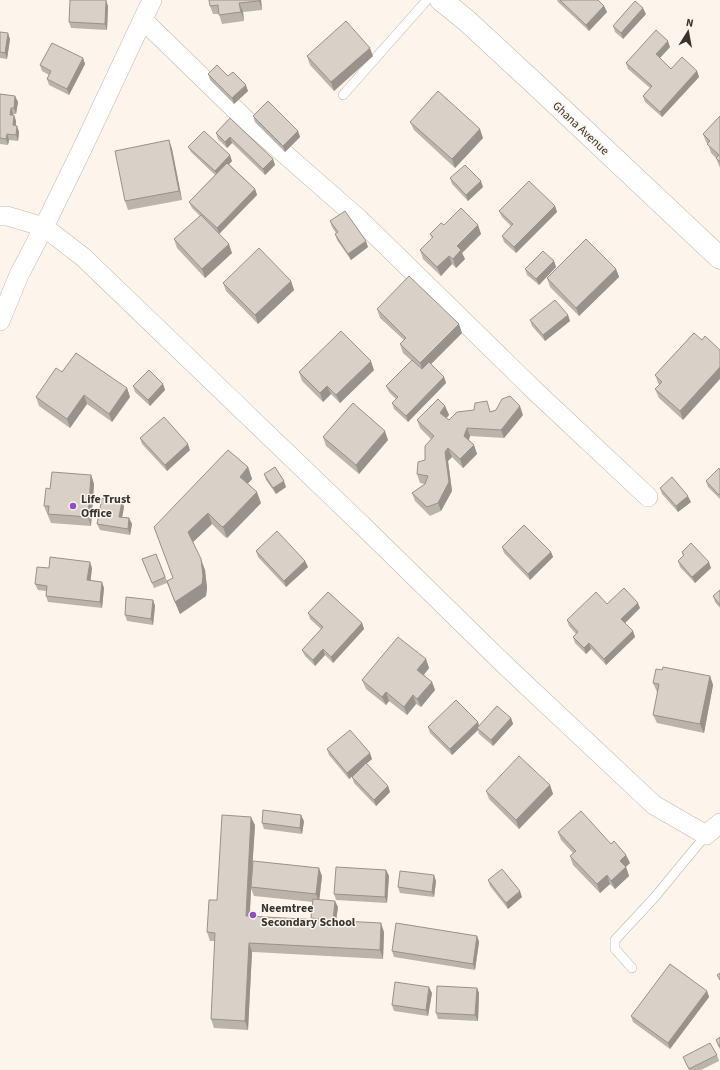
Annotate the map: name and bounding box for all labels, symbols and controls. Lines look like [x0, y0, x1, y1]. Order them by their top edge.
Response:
north arrow [668, 12, 708, 52]
text: N [685, 15, 695, 31]
street label: Ghana Avenue [549, 98, 613, 159]
place label: Life Trust Office [81, 491, 131, 522]
marker: Life Trust Office [68, 501, 78, 511]
place label: Neemtree Secondary School [261, 900, 356, 931]
marker: Neemtree Secondary School [248, 910, 258, 920]

